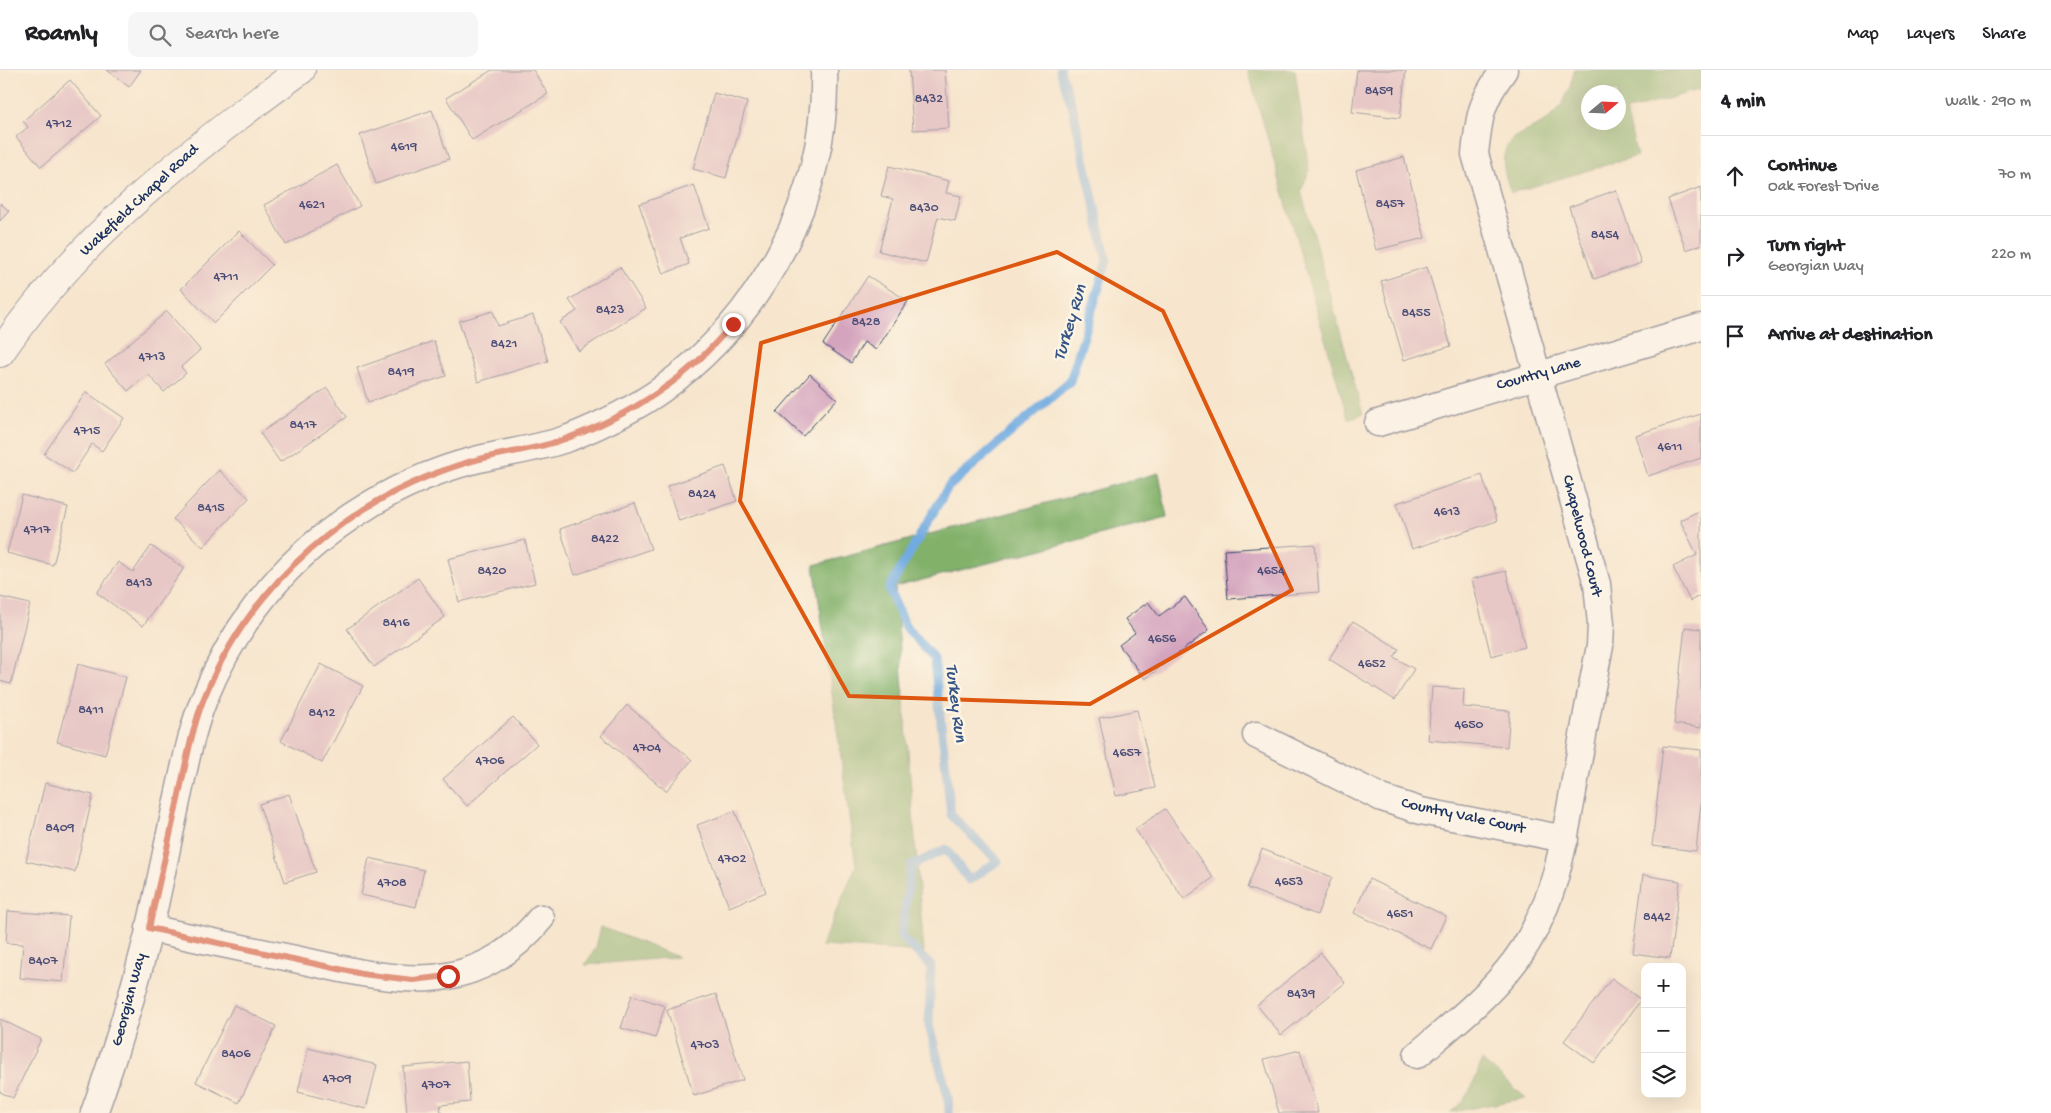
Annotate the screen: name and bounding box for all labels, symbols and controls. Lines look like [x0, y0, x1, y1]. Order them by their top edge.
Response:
search box [128, 12, 478, 57]
text: Roamly [25, 20, 98, 49]
icon: search [146, 21, 174, 49]
text: Search here [186, 23, 279, 46]
text: Map [1847, 24, 1879, 45]
text: Layers [1907, 24, 1954, 45]
text: Share [1982, 24, 2026, 45]
house number: 8459 [1365, 83, 1393, 100]
north arrow [1581, 85, 1626, 130]
text: 4 min [1721, 90, 1765, 115]
house number: 8432 [915, 91, 943, 108]
text: Walk · 290 m [1945, 93, 2031, 112]
house number: 4712 [46, 116, 72, 133]
house number: 4619 [391, 139, 417, 156]
street label: Wakefield Chapel Road [77, 140, 205, 261]
text: Continue [1768, 155, 1837, 178]
icon: ahead [1721, 162, 1749, 190]
text: 70 m [1998, 166, 2031, 185]
text: Oak Forest Drive [1768, 178, 1879, 197]
house number: 8457 [1376, 196, 1405, 213]
house number: 4621 [299, 197, 325, 214]
house number: 8430 [909, 200, 939, 217]
house number: 8454 [1591, 227, 1620, 244]
text: Turn right [1768, 235, 1844, 258]
icon: right [1721, 242, 1749, 270]
text: 220 m [1991, 246, 2031, 265]
text: Georgian Way [1768, 258, 1864, 277]
house number: 4711 [213, 269, 239, 286]
water label: Turkey Run [1049, 282, 1093, 364]
house number: 8423 [596, 302, 624, 319]
house number: 8455 [1401, 305, 1431, 322]
route end [722, 313, 745, 336]
house number: 8428 [852, 314, 881, 331]
icon: arrive [1721, 322, 1749, 350]
text: Arrive at destination [1768, 324, 1932, 347]
house number: 8421 [491, 336, 517, 353]
house number: 4713 [139, 349, 165, 366]
street label: Country Lane [1495, 354, 1584, 396]
house number: 8419 [388, 364, 414, 381]
house number: 8417 [289, 417, 317, 434]
house number: 4715 [74, 423, 100, 440]
house number: 4611 [1657, 439, 1683, 456]
street label: Chapelwood Court [1557, 473, 1606, 600]
house number: 8424 [688, 486, 716, 503]
house number: 8415 [197, 500, 225, 517]
house number: 4613 [1434, 504, 1460, 521]
house number: 4717 [24, 522, 51, 539]
house number: 8422 [591, 531, 619, 548]
house number: 8420 [477, 563, 507, 580]
house number: 4654 [1257, 563, 1285, 580]
house number: 8413 [125, 575, 153, 592]
house number: 8416 [382, 615, 410, 632]
house number: 4656 [1148, 631, 1177, 648]
house number: 4652 [1358, 656, 1386, 673]
water label: Turkey Run [940, 663, 970, 744]
house number: 8411 [78, 702, 104, 719]
house number: 8412 [309, 705, 336, 722]
house number: 4650 [1454, 717, 1484, 734]
house number: 4704 [633, 740, 662, 757]
house number: 4657 [1113, 745, 1142, 762]
house number: 4706 [476, 753, 505, 770]
street label: Country Vale Court [1399, 795, 1528, 840]
house number: 8409 [45, 820, 75, 837]
house number: 4702 [718, 851, 746, 868]
house number: 4653 [1275, 874, 1303, 891]
house number: 4708 [377, 875, 407, 892]
house number: 4651 [1387, 906, 1413, 923]
house number: 8442 [1643, 909, 1671, 926]
street label: Georgian Way [108, 951, 152, 1049]
house number: 8407 [28, 953, 58, 970]
map controls [1641, 963, 1686, 1098]
button: + [1641, 963, 1686, 1008]
route start [437, 965, 460, 988]
house number: 8439 [1287, 986, 1315, 1003]
button: − [1641, 1008, 1686, 1053]
house number: 4703 [690, 1037, 720, 1054]
house number: 8406 [221, 1046, 252, 1063]
button: layers [1641, 1053, 1686, 1098]
house number: 4709 [323, 1071, 351, 1088]
house number: 4707 [421, 1077, 451, 1094]

